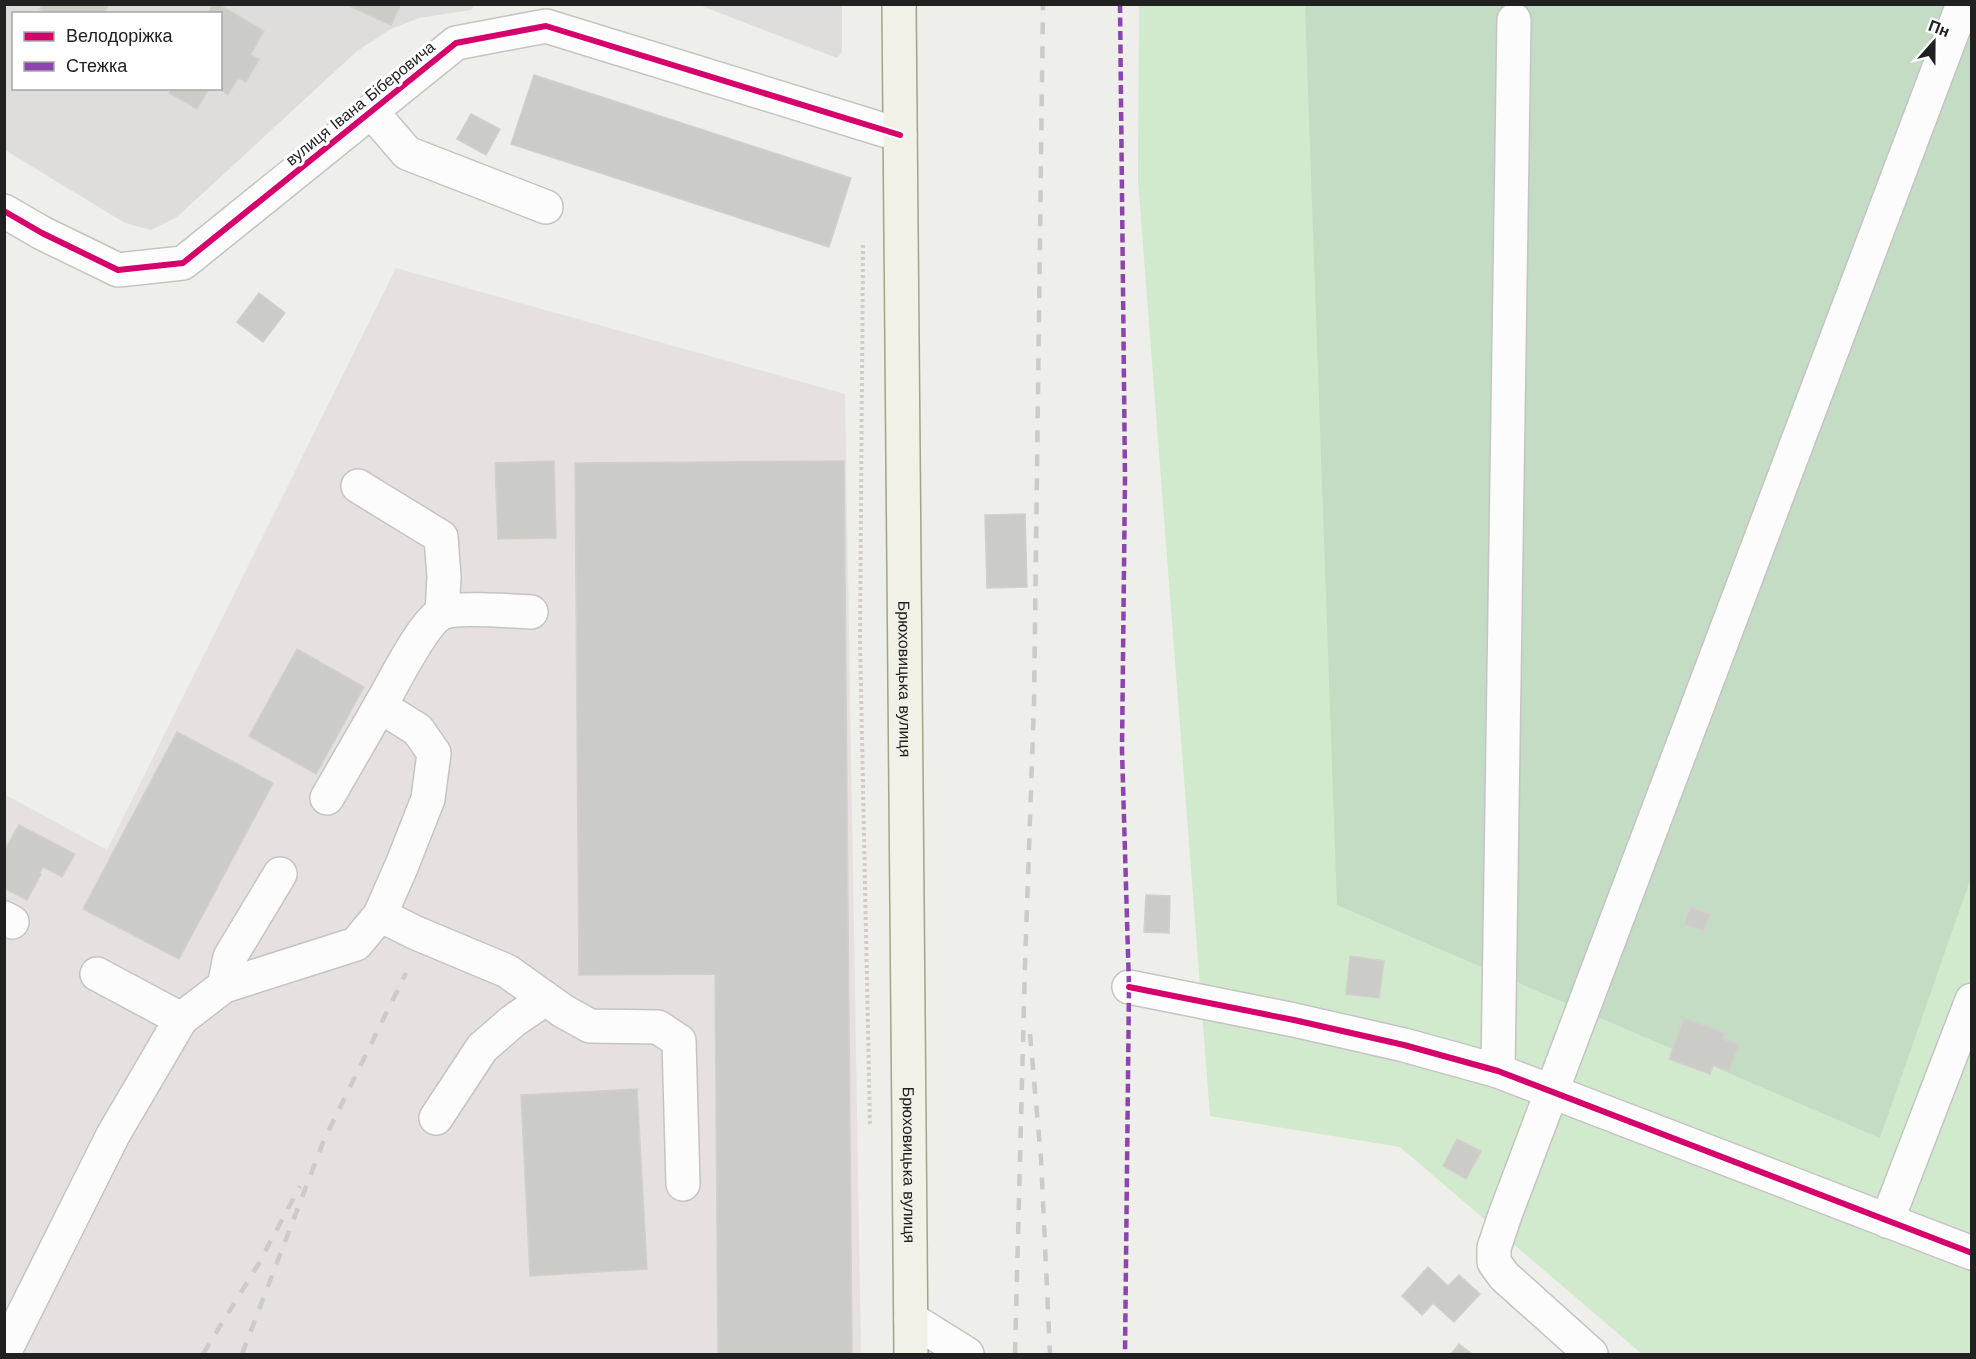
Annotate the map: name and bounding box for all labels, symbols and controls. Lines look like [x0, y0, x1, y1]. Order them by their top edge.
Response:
legend [12, 12, 222, 90]
north arrow [1904, 12, 1964, 72]
text: Пн [1926, 16, 1952, 41]
text: Велодоріжка [66, 25, 174, 46]
street label: вулиця Івана Біберовича [282, 37, 439, 169]
text: Стежка [66, 55, 128, 76]
street label: Брюховицька вулиця [894, 601, 915, 757]
street label: Брюховицька вулиця [899, 1087, 919, 1243]

